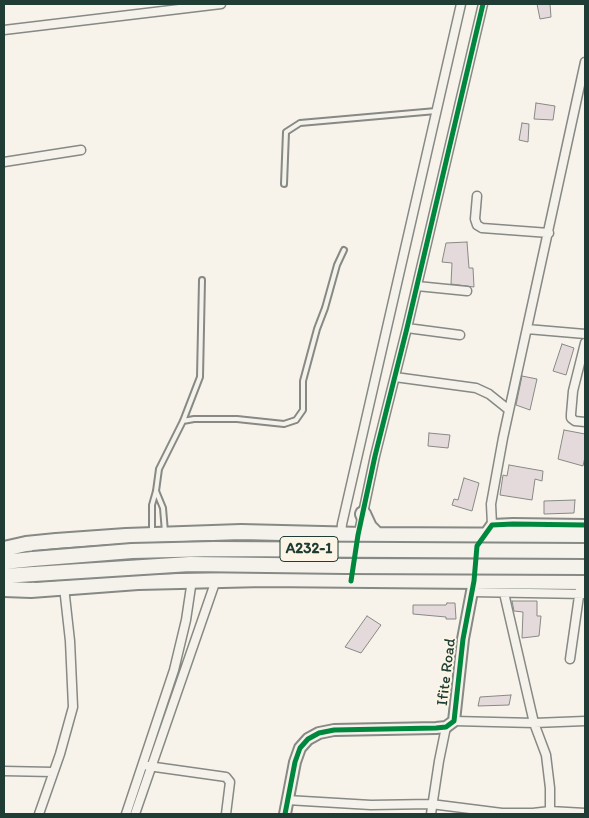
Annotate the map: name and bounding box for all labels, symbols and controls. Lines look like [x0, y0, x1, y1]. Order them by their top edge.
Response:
road number: A232-1 [280, 536, 338, 562]
street label: Ifite Road [433, 637, 461, 707]

